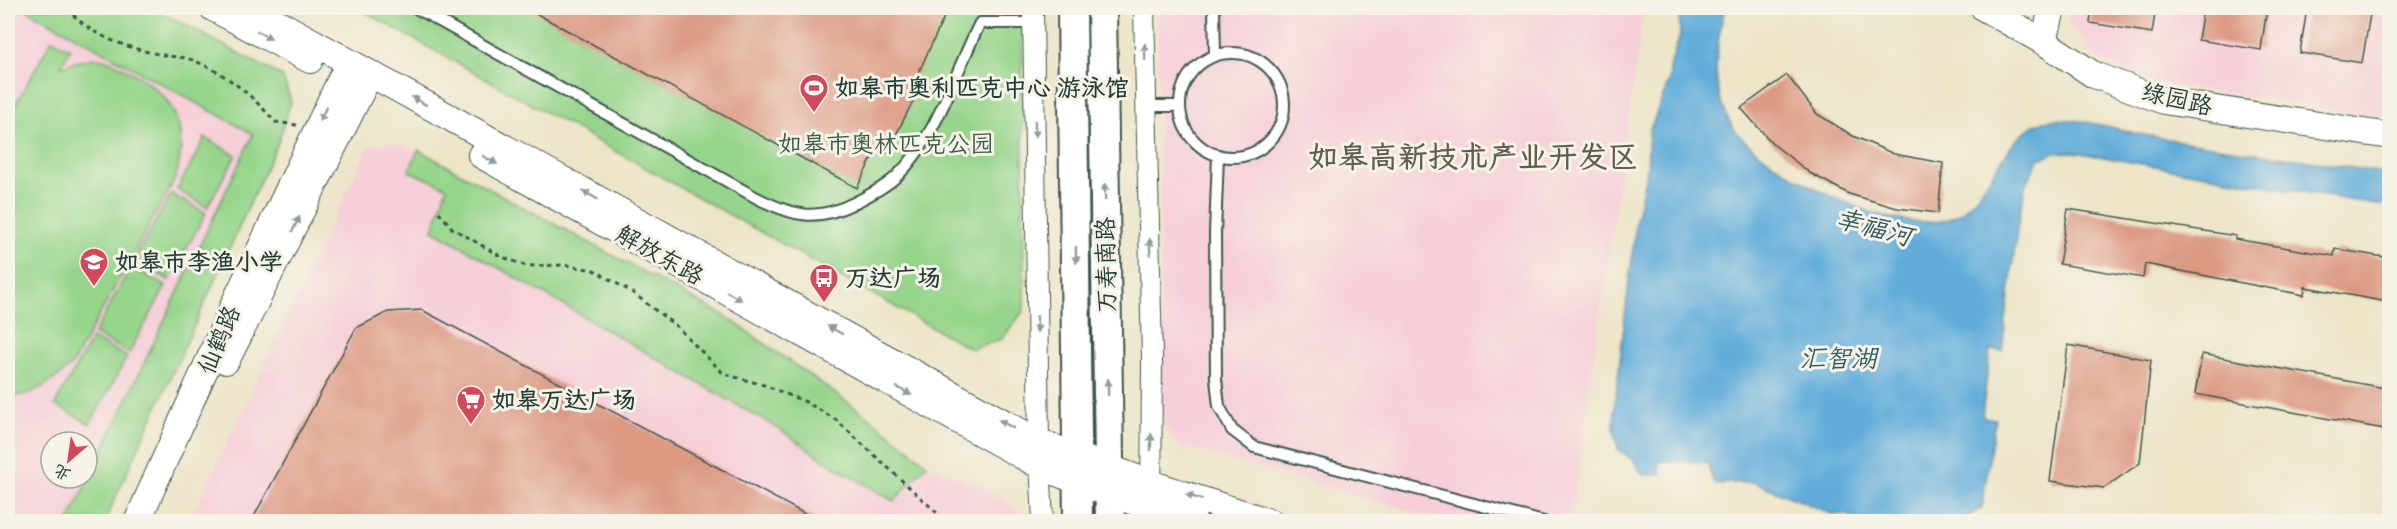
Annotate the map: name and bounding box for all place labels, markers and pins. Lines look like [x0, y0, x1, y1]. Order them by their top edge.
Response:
sports icon: 如皋市奥利匹克中心 游泳馆 [798, 72, 830, 114]
place label: 如皋市奥利匹克中心 游泳馆 [835, 73, 1129, 108]
school or university icon: 如皋市李渔小学 [78, 246, 110, 288]
place label: 如皋市李渔小学 [115, 247, 283, 282]
bus stop icon: 万达广场 [808, 262, 840, 304]
place label: 万达广场 [845, 263, 941, 298]
supermarket icon: 如皋万达广场 [455, 384, 487, 426]
place label: 如皋万达广场 [492, 385, 636, 420]

